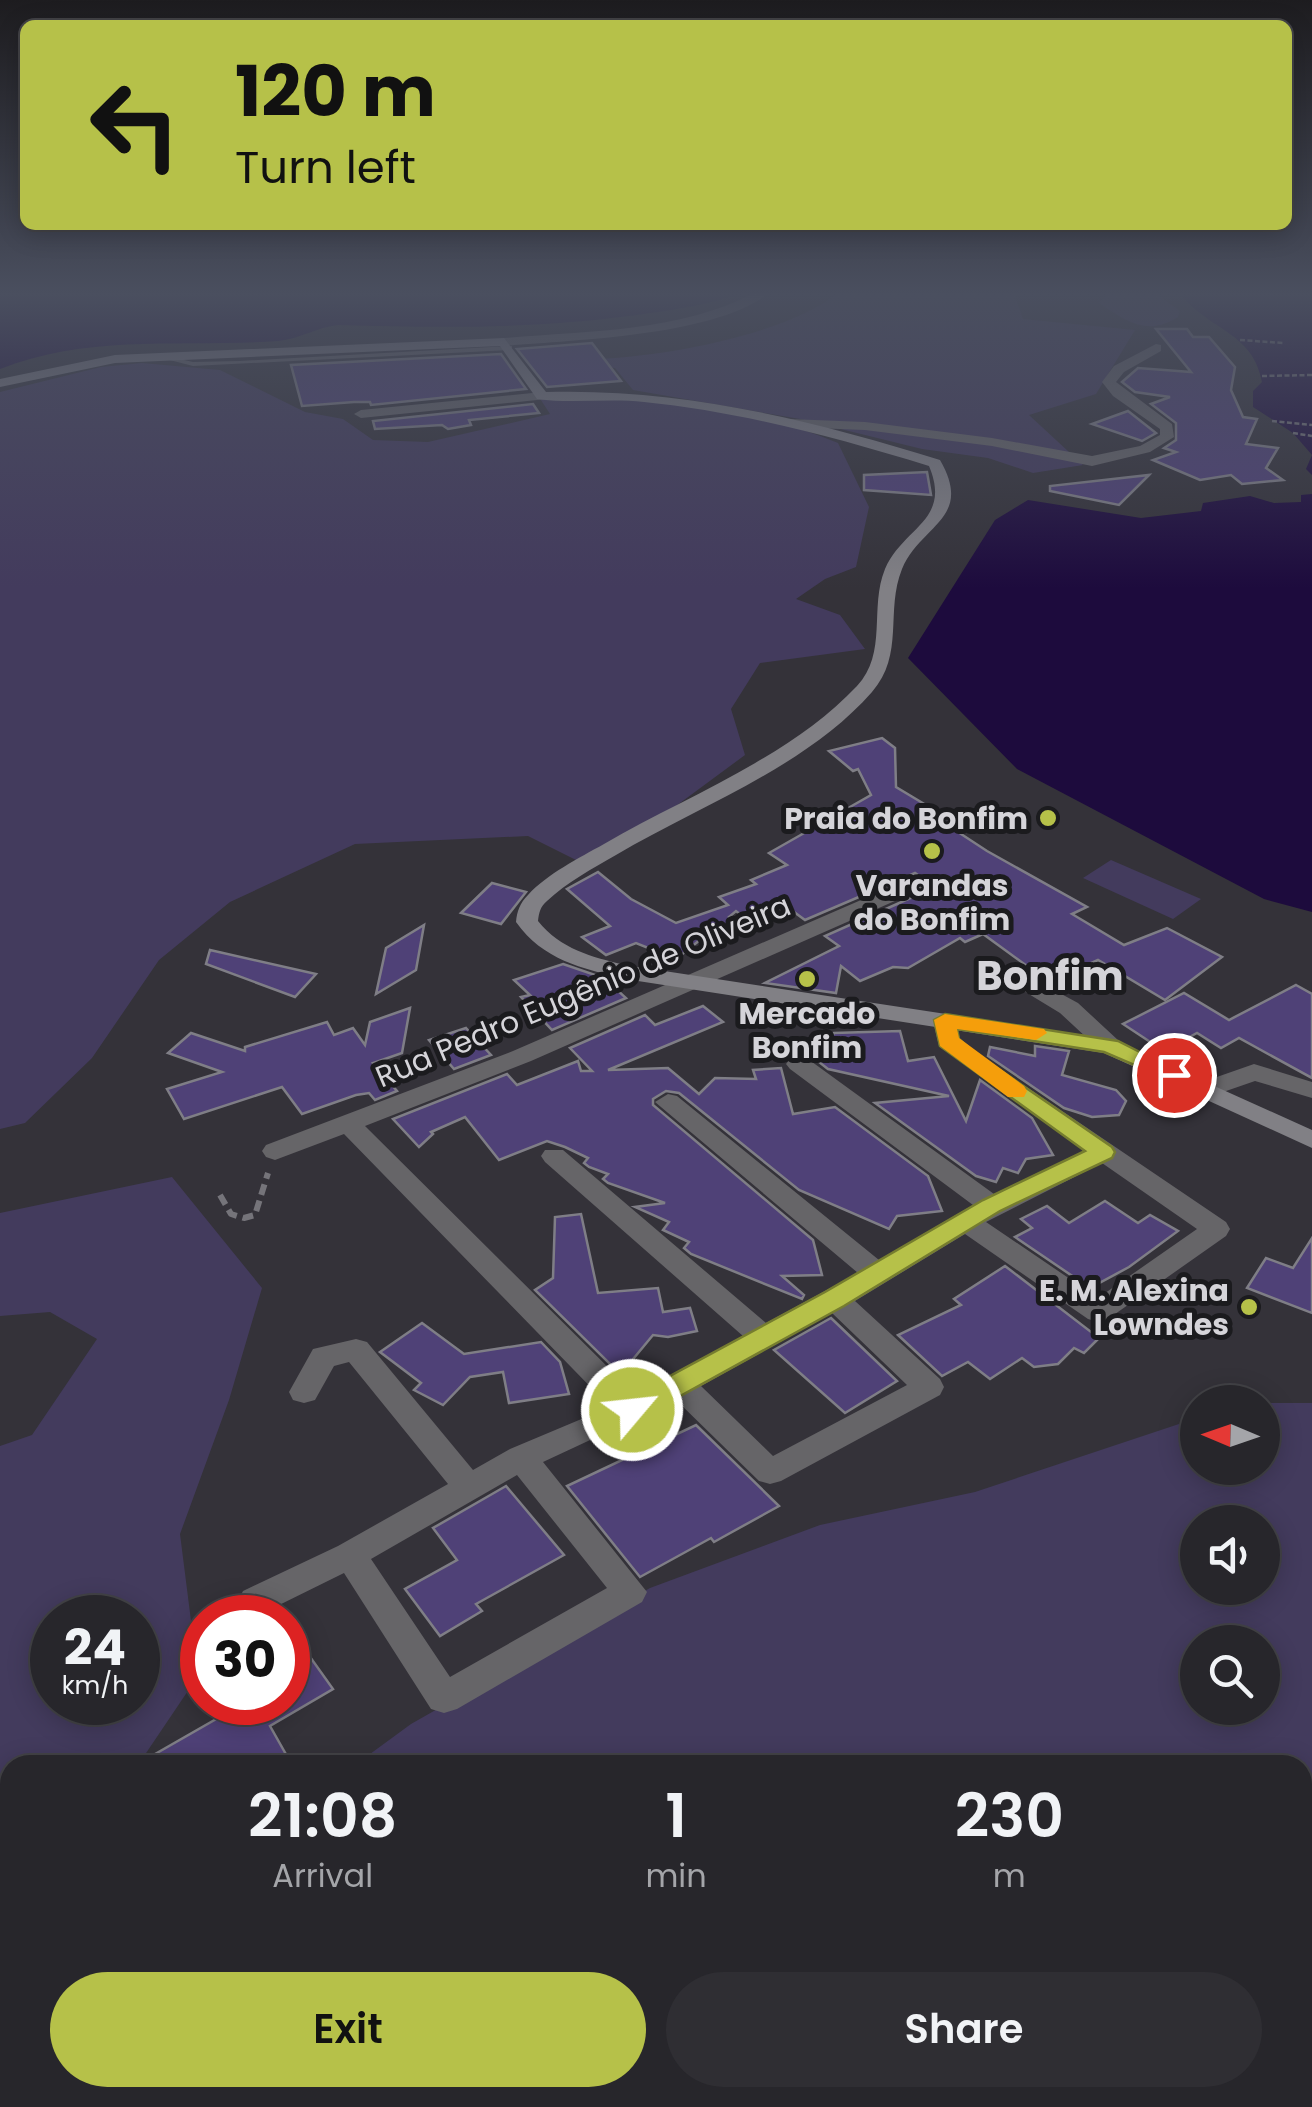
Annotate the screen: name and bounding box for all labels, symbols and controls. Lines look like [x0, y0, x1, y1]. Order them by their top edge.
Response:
text: 120 m [235, 42, 436, 141]
icon: left [70, 60, 200, 190]
text: Turn left [235, 136, 416, 199]
place label: Praia do Bonfim [784, 797, 1028, 840]
marker: Praia do Bonfim [1037, 807, 1059, 829]
marker: Varandas do Bonfim [921, 840, 943, 862]
place label: Varandas do Bonfim [854, 864, 1010, 941]
street label: Rua Pedro Eugênio de Oliveira [369, 884, 797, 1098]
district label: Bonfim [976, 948, 1124, 1004]
marker: Mercado Bonfim [796, 968, 818, 990]
place label: Mercado Bonfim [739, 992, 875, 1069]
pin [1132, 1033, 1217, 1118]
icon: arrive [1147, 1048, 1202, 1103]
place label: E. M. Alexina Lowndes [1039, 1269, 1229, 1346]
marker: E. M. Alexina Lowndes [1238, 1296, 1260, 1318]
position arrow [580, 1358, 684, 1462]
north arrow [1180, 1385, 1280, 1485]
map controls [1180, 1385, 1280, 1725]
button: sound [1180, 1505, 1280, 1605]
speed limit sign: 30 [180, 1595, 310, 1725]
text: 24 [64, 1612, 126, 1683]
button: search [1180, 1625, 1280, 1725]
text: km/h [62, 1668, 128, 1703]
text: 21:08 [248, 1774, 397, 1858]
text: 1 [665, 1774, 687, 1858]
text: 230 [955, 1774, 1064, 1858]
text: Arrival [272, 1853, 373, 1898]
text: min [645, 1853, 707, 1898]
text: m [993, 1853, 1026, 1898]
button: Exit [50, 1972, 646, 2087]
button: Share [666, 1972, 1262, 2087]

